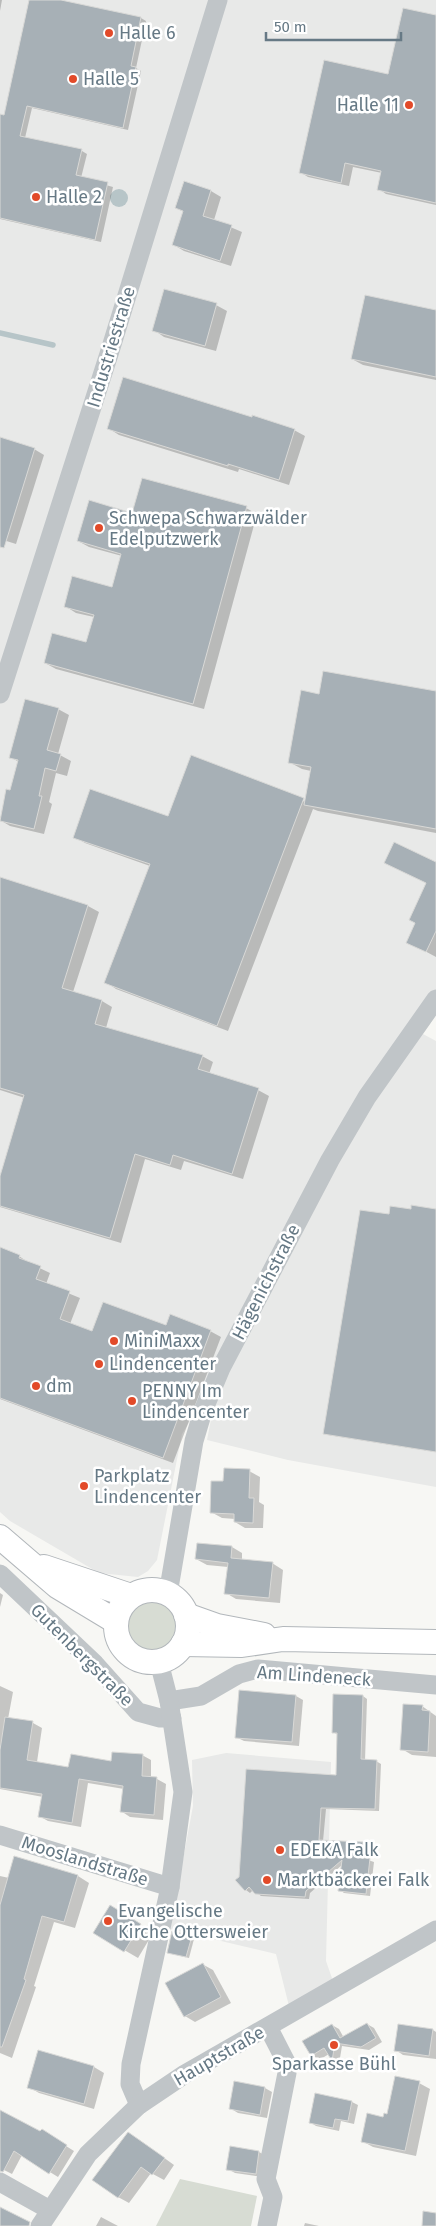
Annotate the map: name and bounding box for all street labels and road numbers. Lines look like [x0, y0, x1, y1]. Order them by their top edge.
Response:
street label: Industriestraße [82, 284, 140, 410]
street label: Hägenichstraße [227, 1220, 305, 1344]
street label: Gutenbergstraße [26, 1599, 138, 1711]
street label: Am Lindeneck [256, 1661, 372, 1691]
street label: Mooslandstraße [19, 1831, 151, 1891]
street label: Hauptstraße [170, 2021, 268, 2091]

